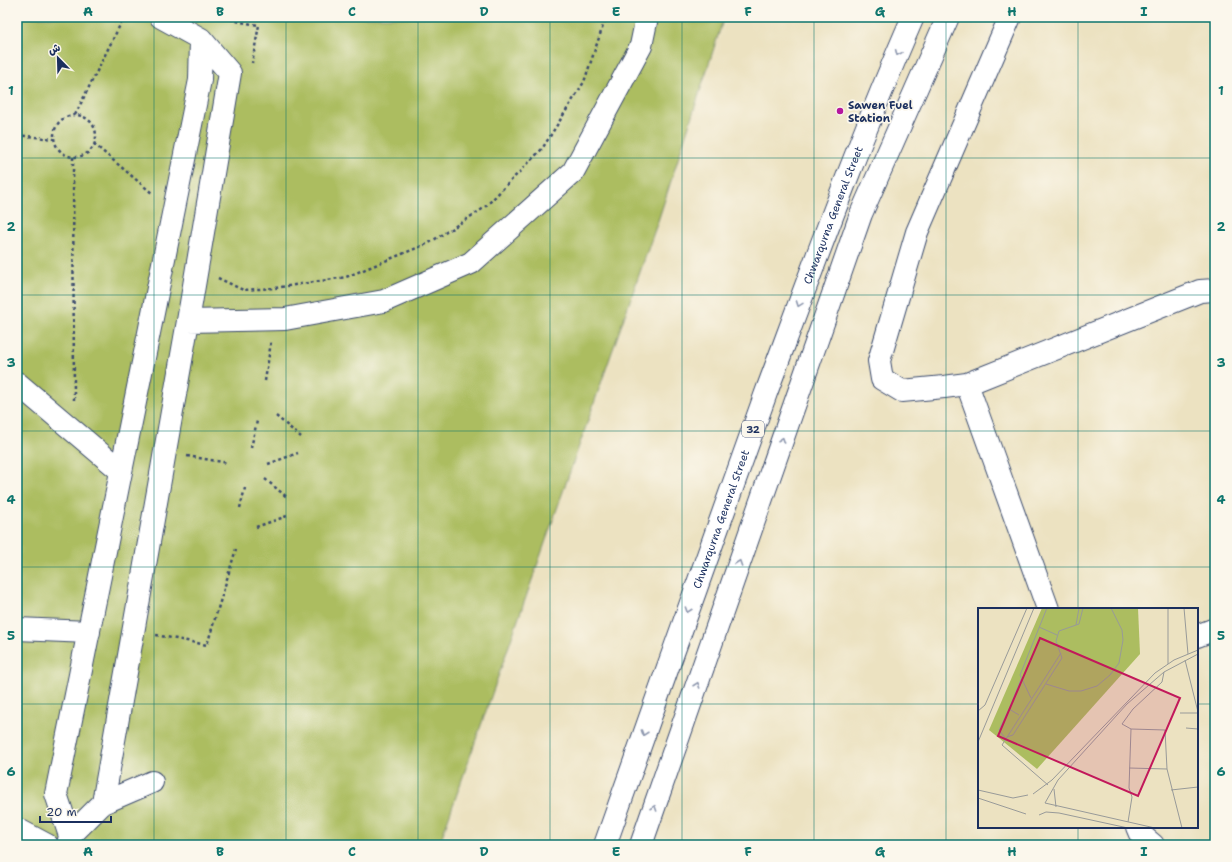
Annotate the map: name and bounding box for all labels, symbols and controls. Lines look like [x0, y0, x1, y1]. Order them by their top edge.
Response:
text: A [83, 3, 93, 20]
text: B [216, 3, 224, 20]
text: C [348, 3, 356, 20]
text: D [479, 3, 489, 20]
text: E [612, 3, 621, 20]
text: F [744, 3, 752, 20]
text: G [875, 3, 886, 20]
text: H [1007, 3, 1017, 20]
text: I [1140, 3, 1148, 20]
north arrow [38, 38, 78, 78]
text: ش [46, 40, 63, 59]
one-way arrow [894, 49, 902, 56]
text: 1 [8, 82, 14, 99]
text: 1 [1218, 82, 1224, 99]
place label: Sawen Fuel Station [848, 98, 913, 126]
marker: Sawen Fuel Station [835, 106, 845, 116]
street label: Chwarqurna General Street [800, 144, 866, 286]
text: 2 [6, 218, 16, 235]
text: 2 [1216, 218, 1226, 235]
one-way arrow [795, 300, 804, 307]
text: 3 [6, 354, 16, 371]
text: 3 [1216, 354, 1226, 371]
road number: 32 [742, 421, 764, 437]
one-way arrow [777, 436, 786, 443]
street label: Chwarqurna General Street [689, 447, 753, 591]
text: 4 [6, 491, 16, 508]
text: 4 [1216, 491, 1226, 508]
one-way arrow [735, 559, 743, 566]
one-way arrow [684, 607, 692, 614]
inset map [978, 608, 1198, 828]
text: 5 [7, 627, 15, 644]
text: 5 [1217, 627, 1225, 644]
one-way arrow [692, 682, 701, 689]
one-way arrow [641, 729, 649, 736]
text: 6 [6, 763, 16, 780]
text: 6 [1216, 763, 1226, 780]
scale bar [40, 798, 111, 824]
text: 20 m [46, 804, 77, 820]
one-way arrow [649, 805, 658, 812]
text: A [83, 843, 93, 860]
text: B [216, 843, 224, 860]
text: C [348, 843, 356, 860]
text: D [479, 843, 489, 860]
text: E [612, 843, 621, 860]
text: F [744, 843, 752, 860]
text: G [875, 843, 886, 860]
text: H [1007, 843, 1017, 860]
text: I [1140, 843, 1148, 860]

